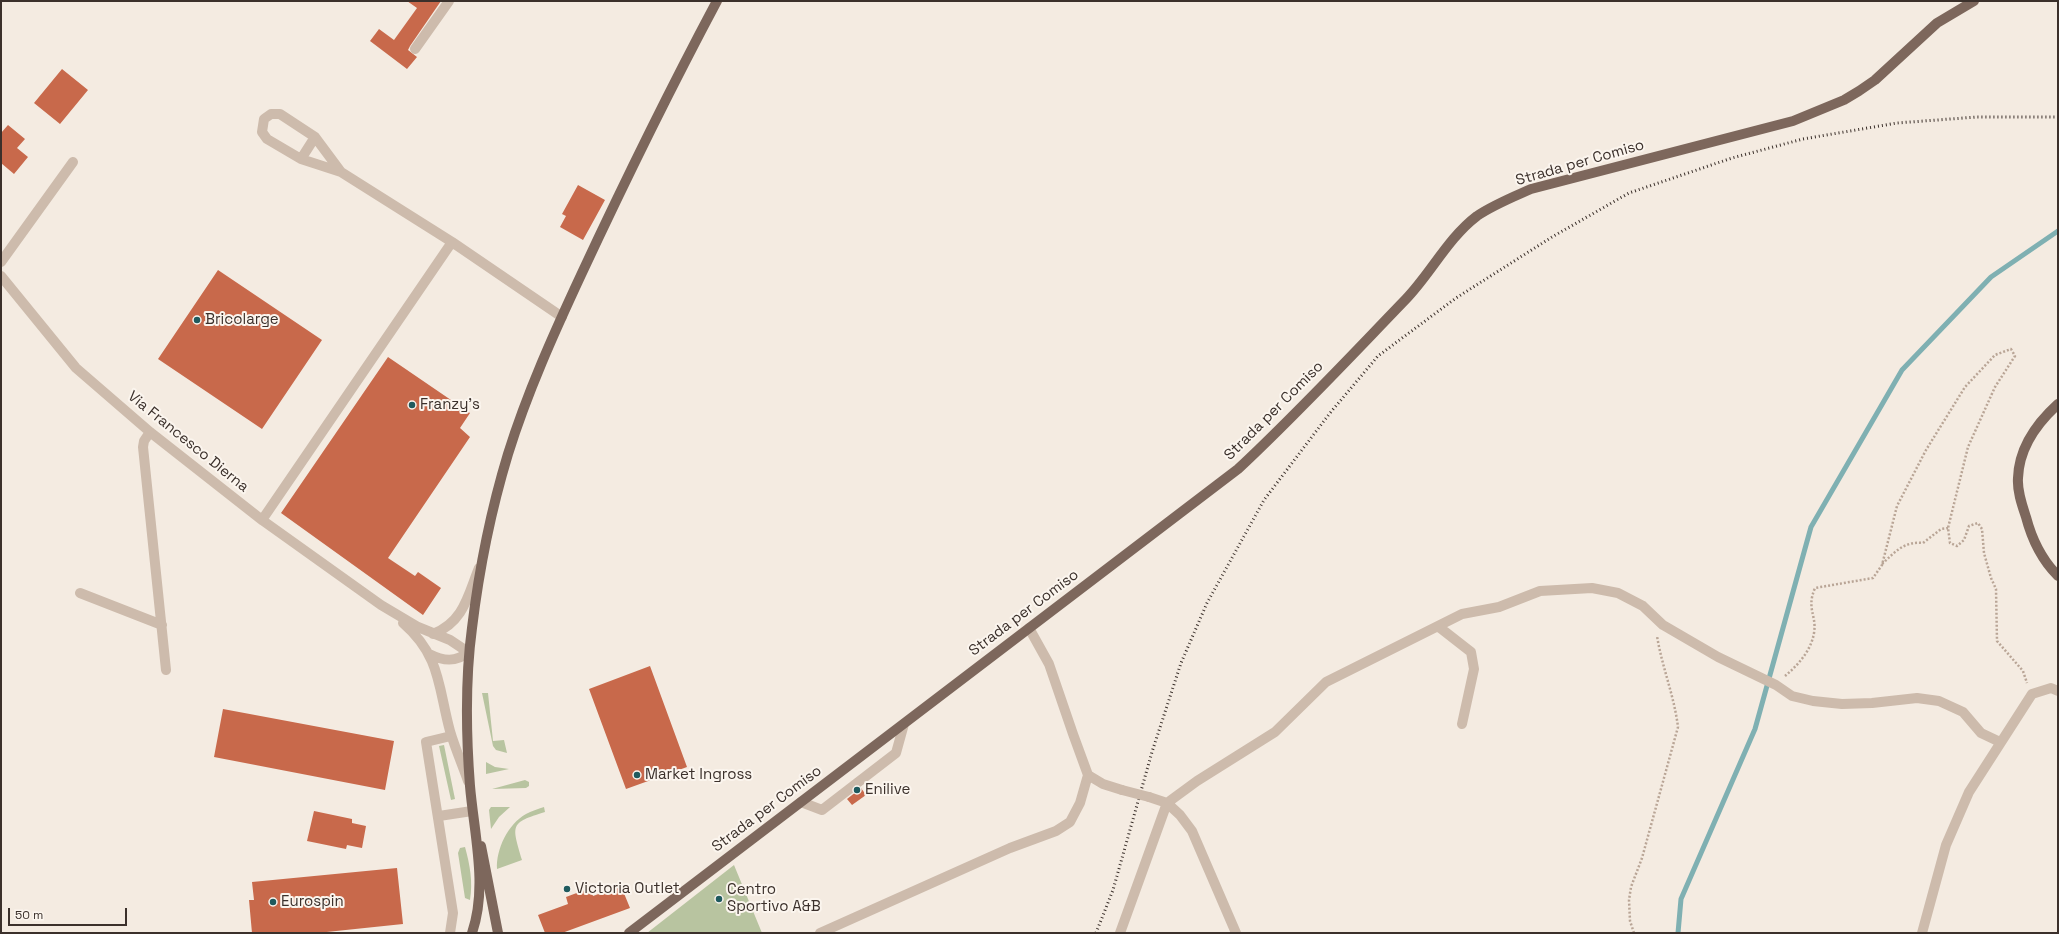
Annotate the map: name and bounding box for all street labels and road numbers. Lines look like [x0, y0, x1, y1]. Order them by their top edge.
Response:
street label: Strada per Comiso [1514, 136, 1646, 190]
street label: Strada per Comiso [1221, 358, 1327, 464]
street label: Via Francesco Dierna [124, 388, 252, 496]
street label: Strada per Comiso [966, 566, 1082, 660]
street label: Strada per Comiso [709, 762, 825, 856]

